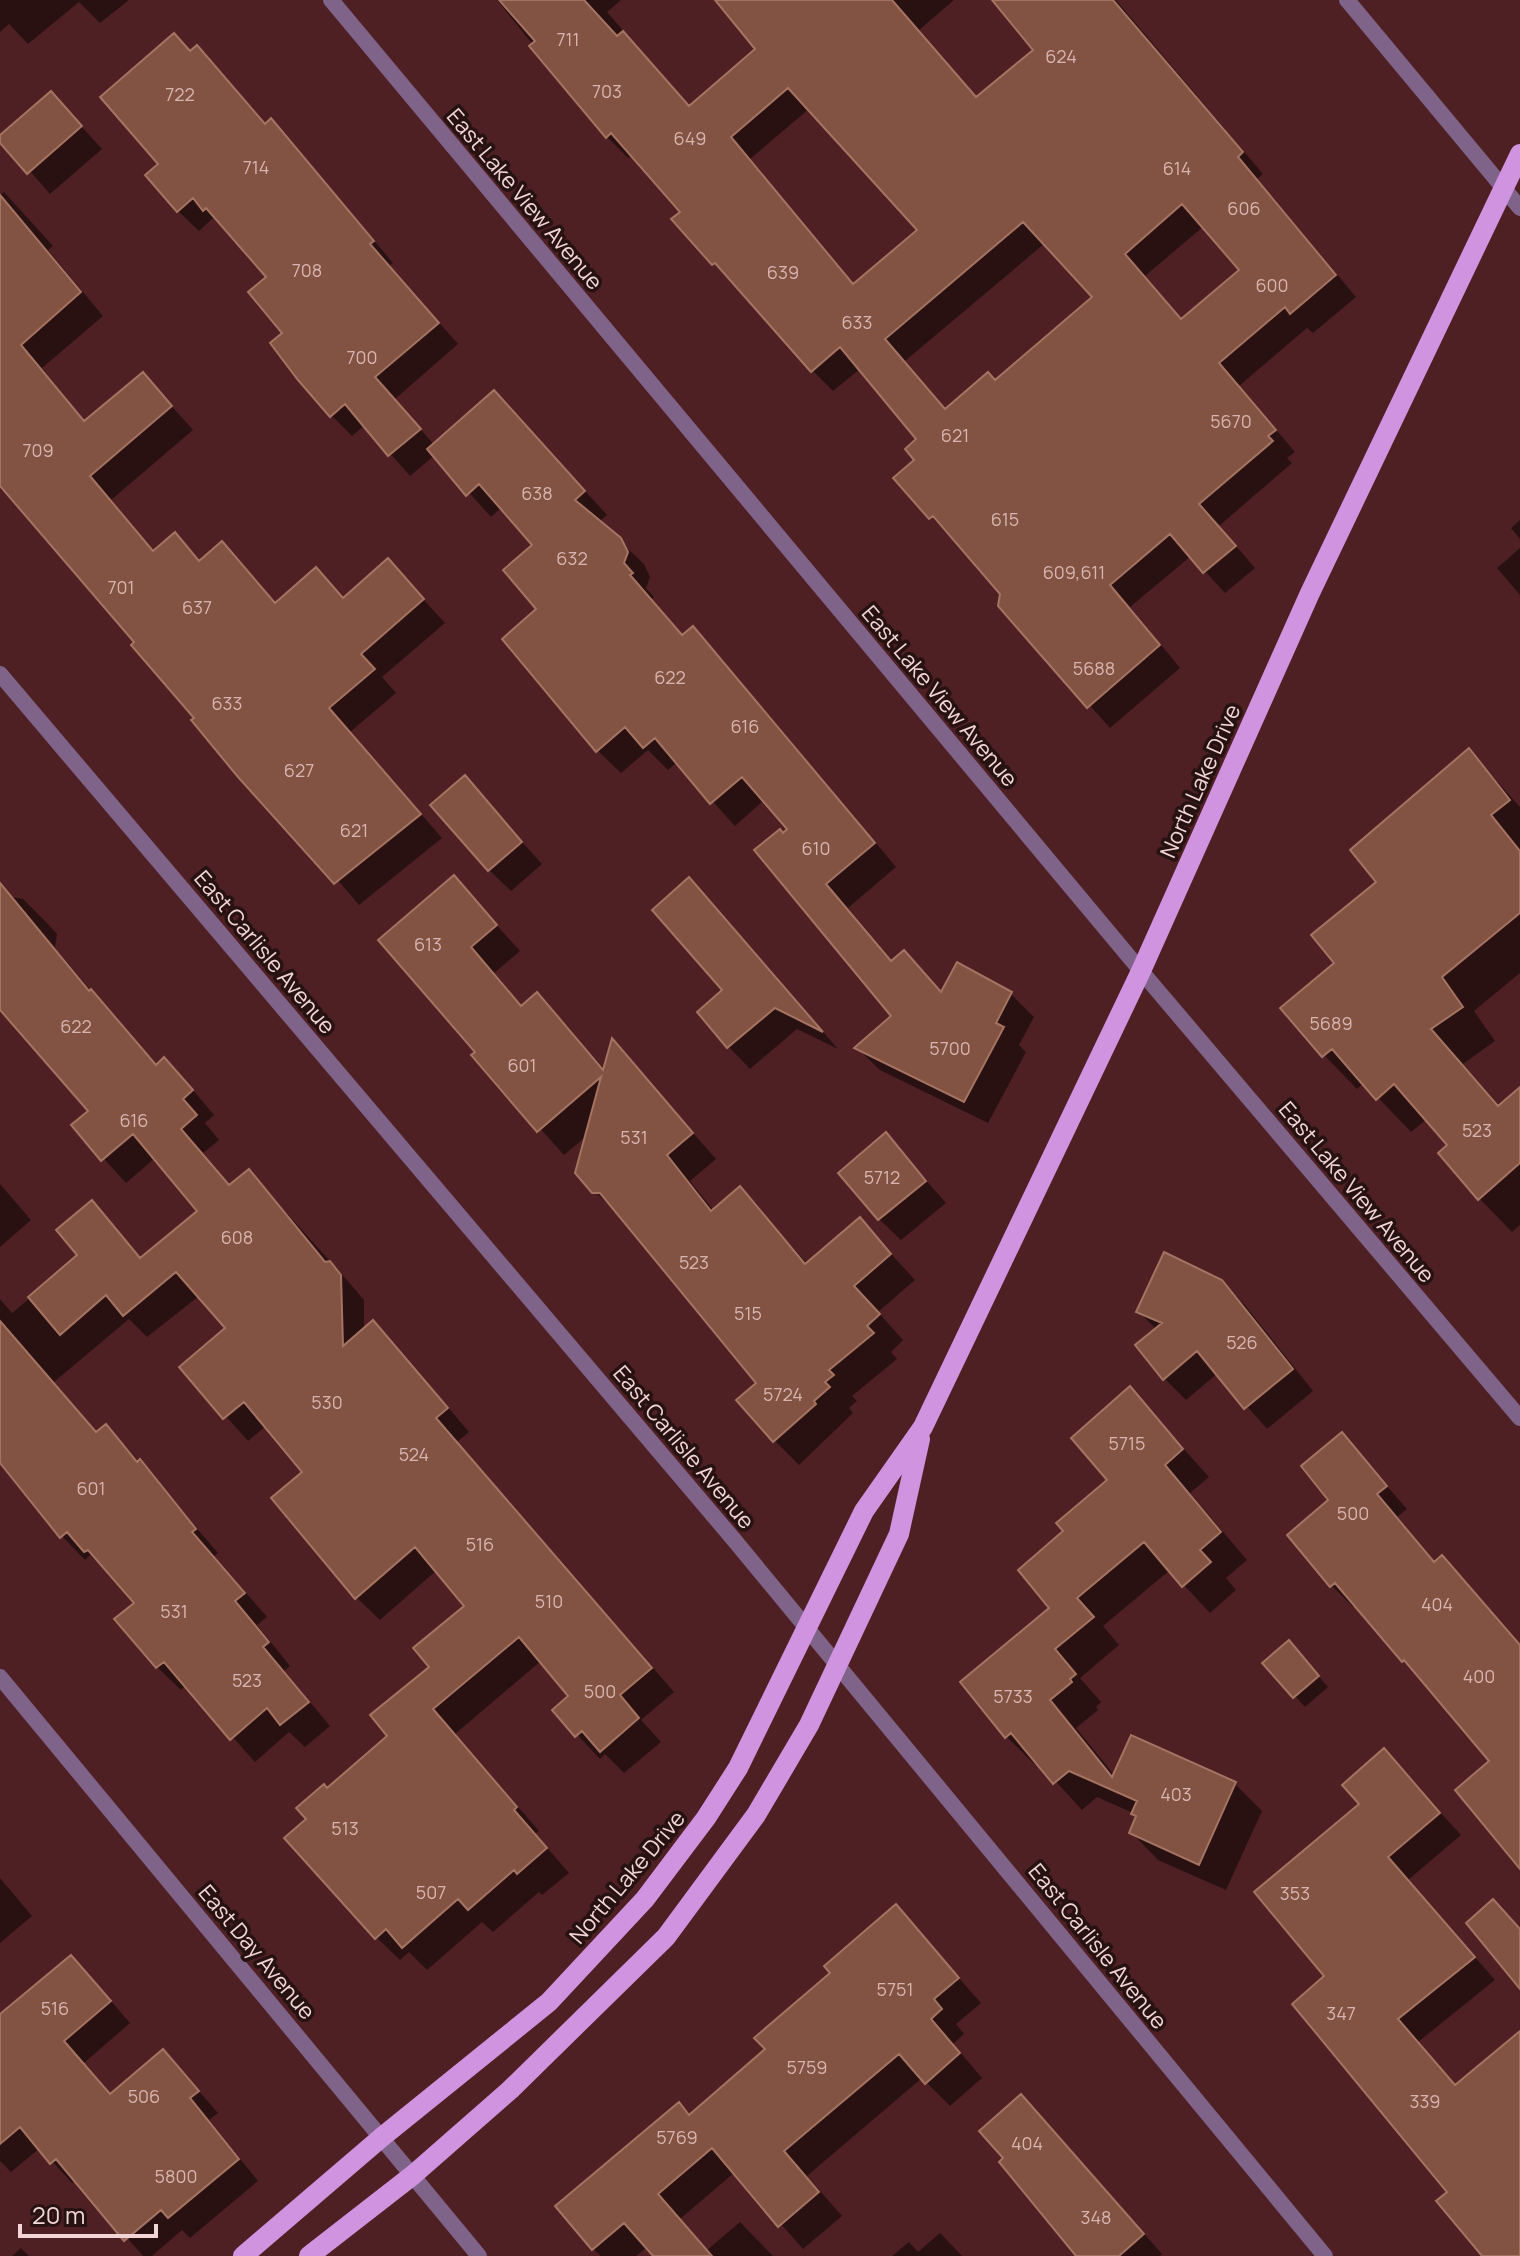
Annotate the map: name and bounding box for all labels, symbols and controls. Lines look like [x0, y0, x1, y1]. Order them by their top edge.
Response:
house number: 711 [556, 27, 580, 51]
house number: 624 [1045, 44, 1077, 68]
house number: 703 [592, 79, 622, 103]
house number: 722 [165, 82, 195, 106]
street label: East Lake View Avenue [440, 102, 610, 296]
house number: 649 [674, 126, 706, 150]
house number: 714 [243, 155, 269, 179]
house number: 614 [1163, 156, 1191, 180]
house number: 606 [1227, 196, 1261, 220]
house number: 708 [292, 258, 322, 282]
house number: 639 [767, 260, 799, 284]
house number: 600 [1255, 273, 1289, 297]
house number: 633 [841, 310, 873, 334]
house number: 700 [347, 345, 378, 369]
house number: 5670 [1210, 409, 1252, 433]
house number: 621 [941, 423, 969, 447]
house number: 709 [22, 438, 54, 462]
house number: 638 [521, 481, 553, 505]
house number: 615 [991, 507, 1019, 531]
house number: 632 [556, 546, 588, 570]
house number: 609,611 [1043, 560, 1105, 584]
house number: 701 [107, 575, 135, 599]
house number: 637 [182, 595, 212, 619]
street label: East Lake View Avenue [855, 599, 1025, 793]
house number: 5688 [1073, 656, 1115, 680]
house number: 622 [654, 665, 686, 689]
house number: 633 [211, 691, 243, 715]
street label: North Lake Drive [1153, 699, 1247, 863]
house number: 616 [730, 714, 760, 738]
house number: 627 [284, 758, 314, 782]
house number: 621 [340, 818, 368, 842]
house number: 610 [802, 836, 830, 860]
street label: East Carlisle Avenue [188, 864, 342, 1040]
house number: 613 [414, 932, 442, 956]
house number: 5689 [1309, 1011, 1353, 1035]
house number: 622 [60, 1014, 92, 1038]
house number: 5700 [929, 1036, 971, 1060]
house number: 601 [507, 1053, 537, 1077]
street label: East Lake View Avenue [1272, 1095, 1442, 1289]
house number: 616 [119, 1108, 149, 1132]
house number: 523 [1462, 1118, 1492, 1142]
house number: 531 [620, 1125, 648, 1149]
house number: 5712 [864, 1165, 900, 1189]
house number: 608 [221, 1225, 253, 1249]
house number: 523 [679, 1250, 709, 1274]
house number: 515 [734, 1301, 762, 1325]
house number: 526 [1226, 1330, 1258, 1354]
street label: East Carlisle Avenue [607, 1359, 761, 1535]
house number: 5724 [763, 1382, 803, 1406]
house number: 530 [311, 1390, 343, 1414]
house number: 5715 [1109, 1431, 1145, 1455]
house number: 524 [399, 1442, 429, 1466]
house number: 601 [76, 1476, 106, 1500]
house number: 500 [1337, 1501, 1369, 1525]
house number: 516 [466, 1532, 494, 1556]
house number: 510 [535, 1589, 563, 1613]
house number: 404 [1421, 1592, 1453, 1616]
house number: 531 [160, 1599, 188, 1623]
house number: 400 [1463, 1664, 1495, 1688]
house number: 523 [232, 1668, 262, 1692]
house number: 500 [584, 1679, 616, 1703]
house number: 5733 [993, 1684, 1033, 1708]
house number: 403 [1160, 1782, 1192, 1806]
street label: North Lake Drive [562, 1804, 692, 1950]
house number: 513 [331, 1816, 359, 1840]
street label: East Carlisle Avenue [1022, 1857, 1174, 2035]
street label: East Day Avenue [192, 1878, 322, 2026]
house number: 507 [416, 1880, 446, 1904]
house number: 353 [1280, 1881, 1310, 1905]
house number: 5751 [877, 1977, 913, 2001]
house number: 516 [41, 1996, 69, 2020]
house number: 347 [1326, 2001, 1356, 2025]
house number: 5759 [787, 2055, 828, 2079]
house number: 506 [128, 2084, 160, 2108]
house number: 339 [1409, 2089, 1441, 2113]
house number: 5769 [656, 2125, 698, 2149]
house number: 404 [1011, 2131, 1043, 2155]
house number: 5800 [155, 2164, 197, 2188]
scale bar [20, 2188, 156, 2238]
text: 20 m [32, 2198, 85, 2231]
house number: 348 [1080, 2205, 1112, 2229]

